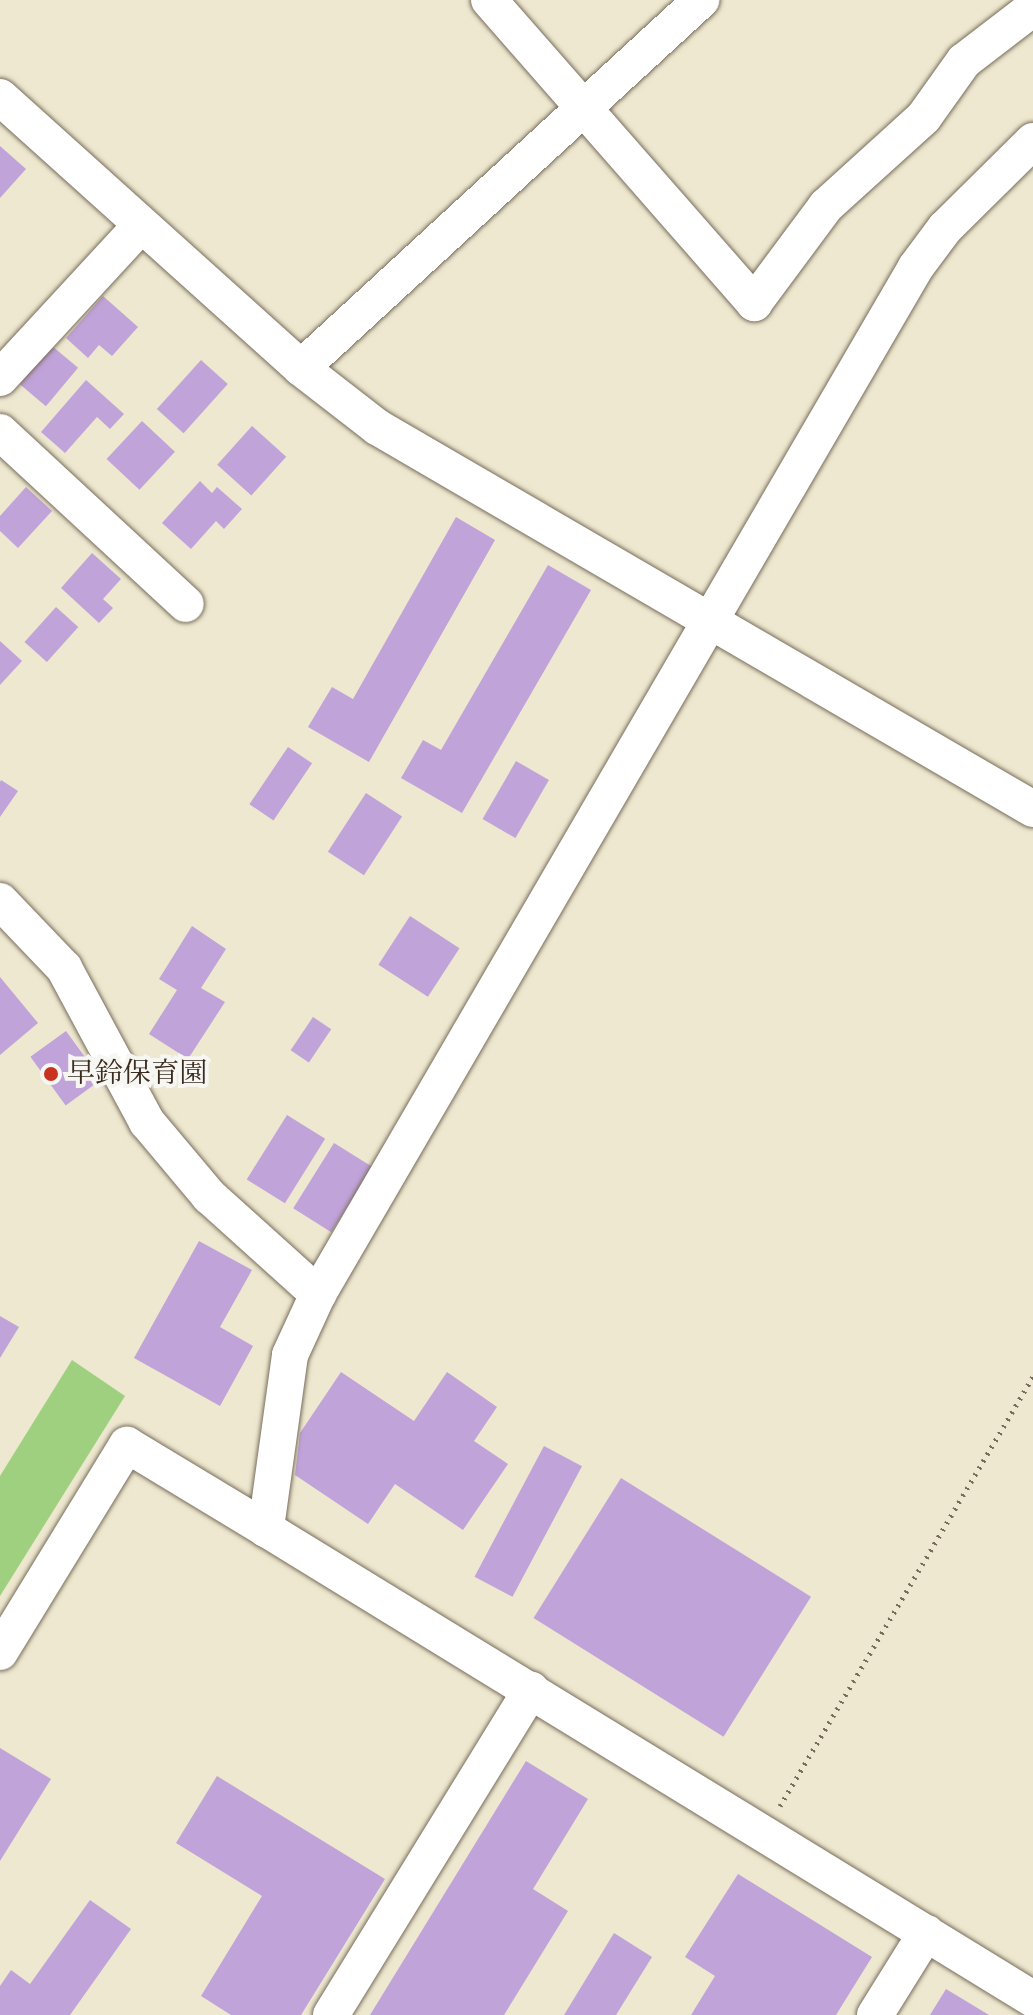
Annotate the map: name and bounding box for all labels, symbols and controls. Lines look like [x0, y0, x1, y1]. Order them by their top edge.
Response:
place label: 早鈴保育園 [67, 1057, 207, 1091]
marker: 早鈴保育園 [42, 1065, 60, 1083]

